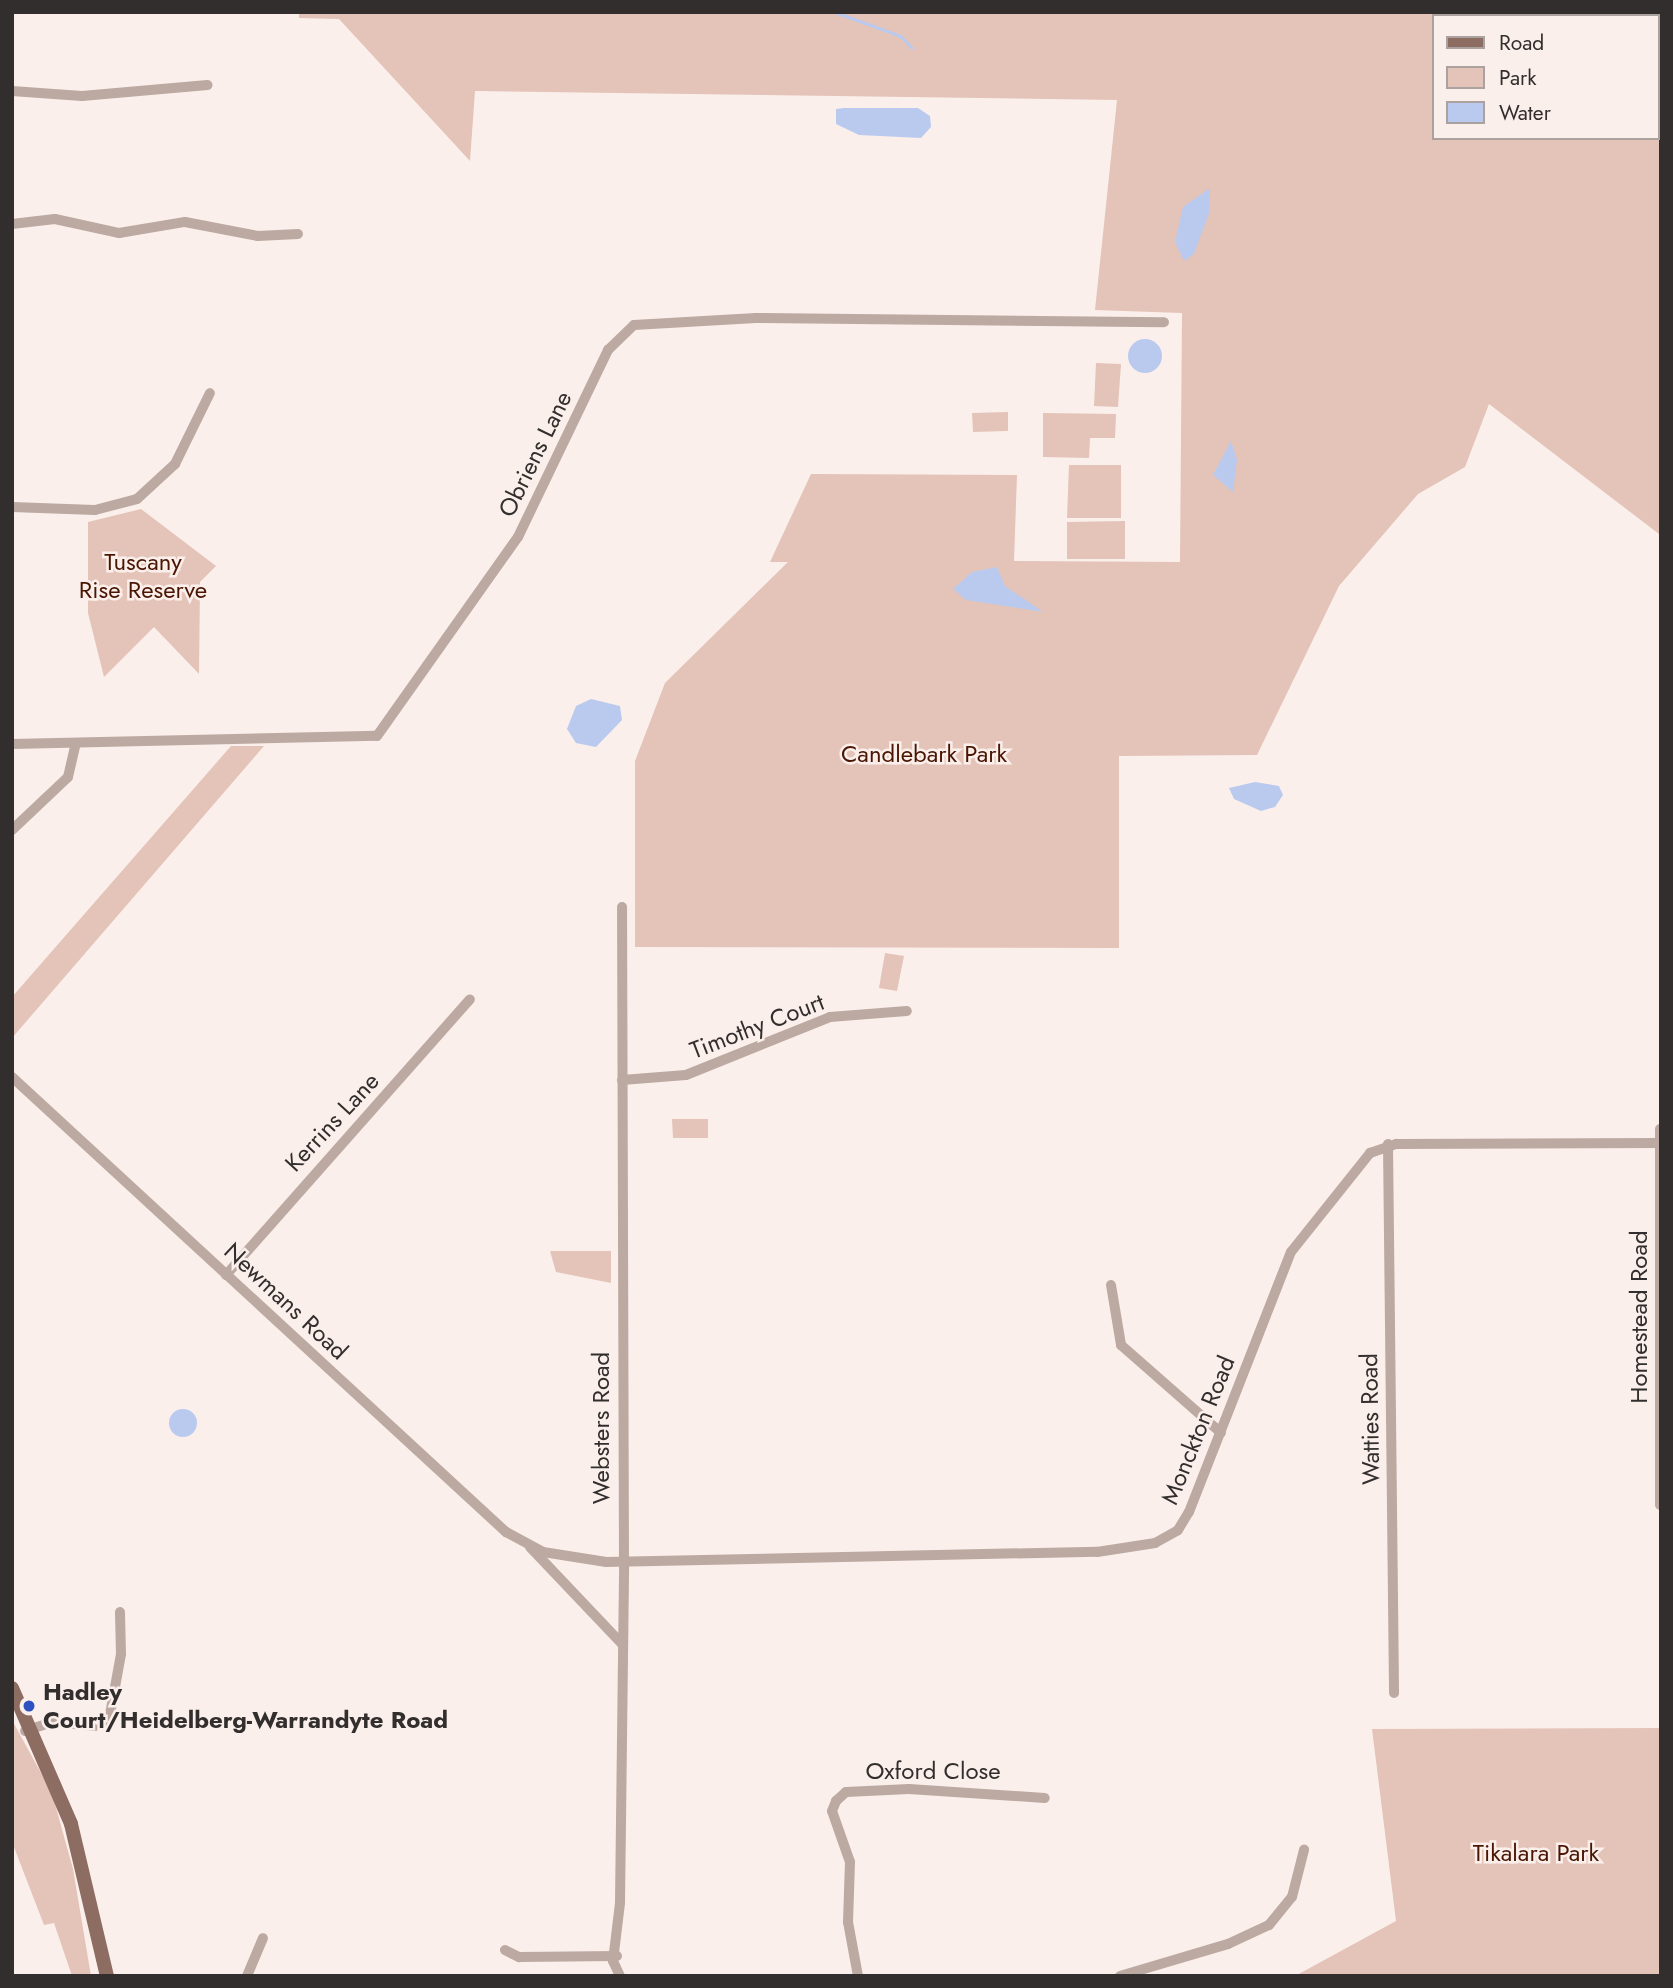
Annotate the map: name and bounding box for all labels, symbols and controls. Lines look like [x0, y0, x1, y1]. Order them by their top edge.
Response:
legend [1432, 14, 1659, 140]
text: Road [1499, 28, 1544, 58]
text: Park [1499, 63, 1536, 93]
text: Water [1499, 98, 1551, 128]
street label: Obriens Lane [492, 386, 578, 522]
park label: Tuscany Rise Reserve [79, 548, 207, 604]
park label: Candlebark Park [841, 740, 1007, 768]
street label: Timothy Court [686, 987, 828, 1065]
street label: Kerrins Lane [279, 1067, 385, 1177]
street label: Homestead Road [1625, 1230, 1653, 1404]
street label: Newmans Road [218, 1236, 354, 1366]
street label: Websters Road [587, 1352, 615, 1504]
street label: Monckton Road [1155, 1352, 1241, 1508]
street label: Watties Road [1354, 1353, 1386, 1485]
place label: Hadley Court/Heidelberg-Warrandyte Road [43, 1678, 448, 1734]
marker: Hadley Court/Heidelberg-Warrandyte Road [21, 1698, 37, 1714]
street label: Oxford Close [865, 1757, 1001, 1785]
park label: Tikalara Park [1473, 1839, 1599, 1867]

